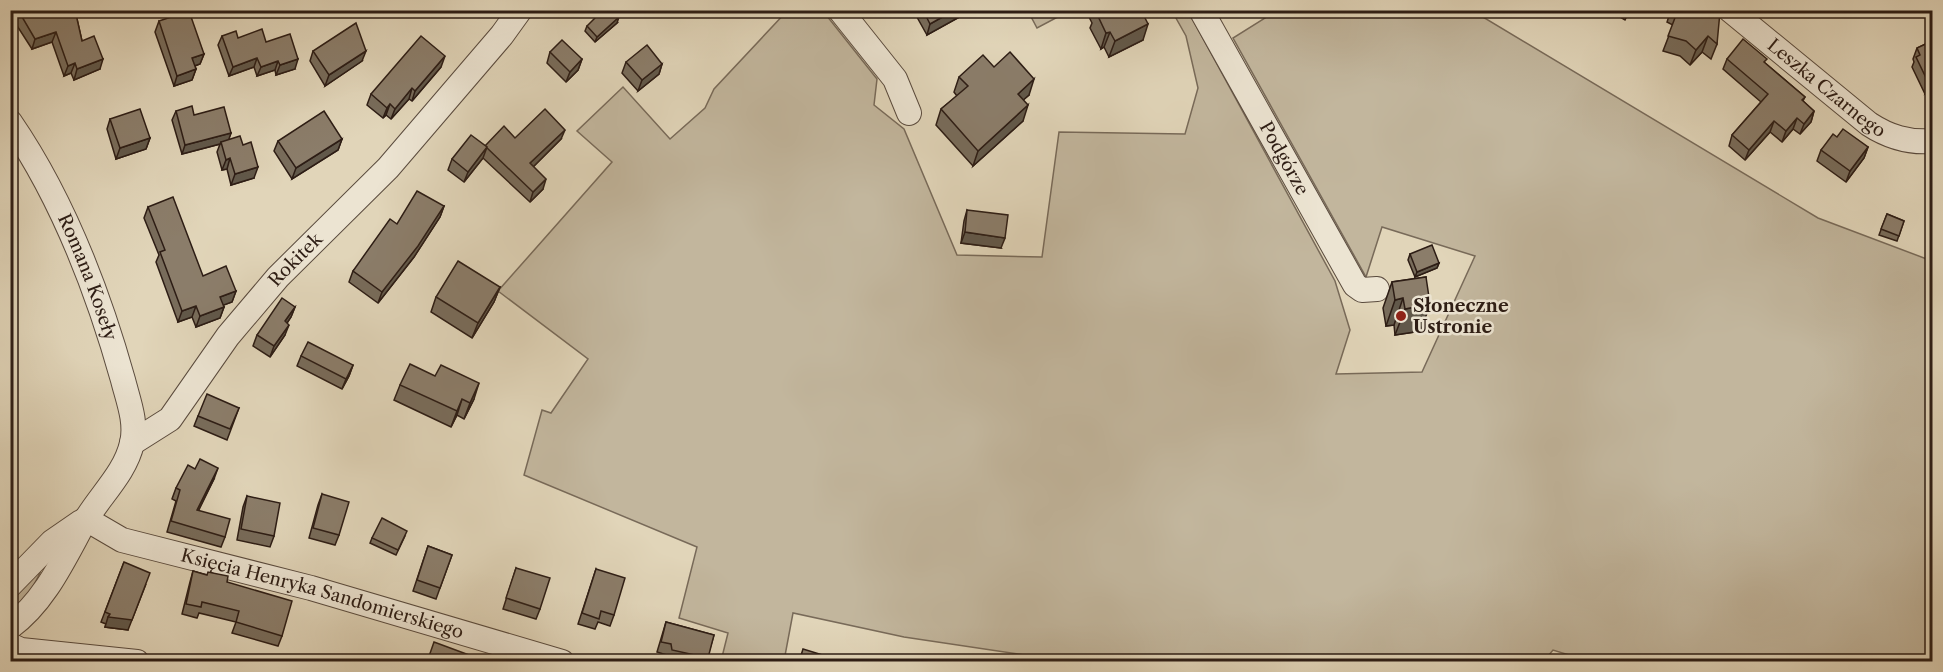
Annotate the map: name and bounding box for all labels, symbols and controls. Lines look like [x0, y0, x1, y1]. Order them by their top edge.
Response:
street label: Leszka Czarnego [1763, 34, 1889, 142]
street label: Podgórze [1255, 118, 1313, 199]
street label: Romana Koseły [53, 210, 122, 344]
street label: Rokitek [264, 227, 328, 291]
place label: Słoneczne Ustronie [1413, 295, 1509, 338]
marker: Słoneczne Ustronie [1394, 309, 1408, 323]
street label: Księcia Henryka Sandomierskiego [179, 544, 466, 643]

